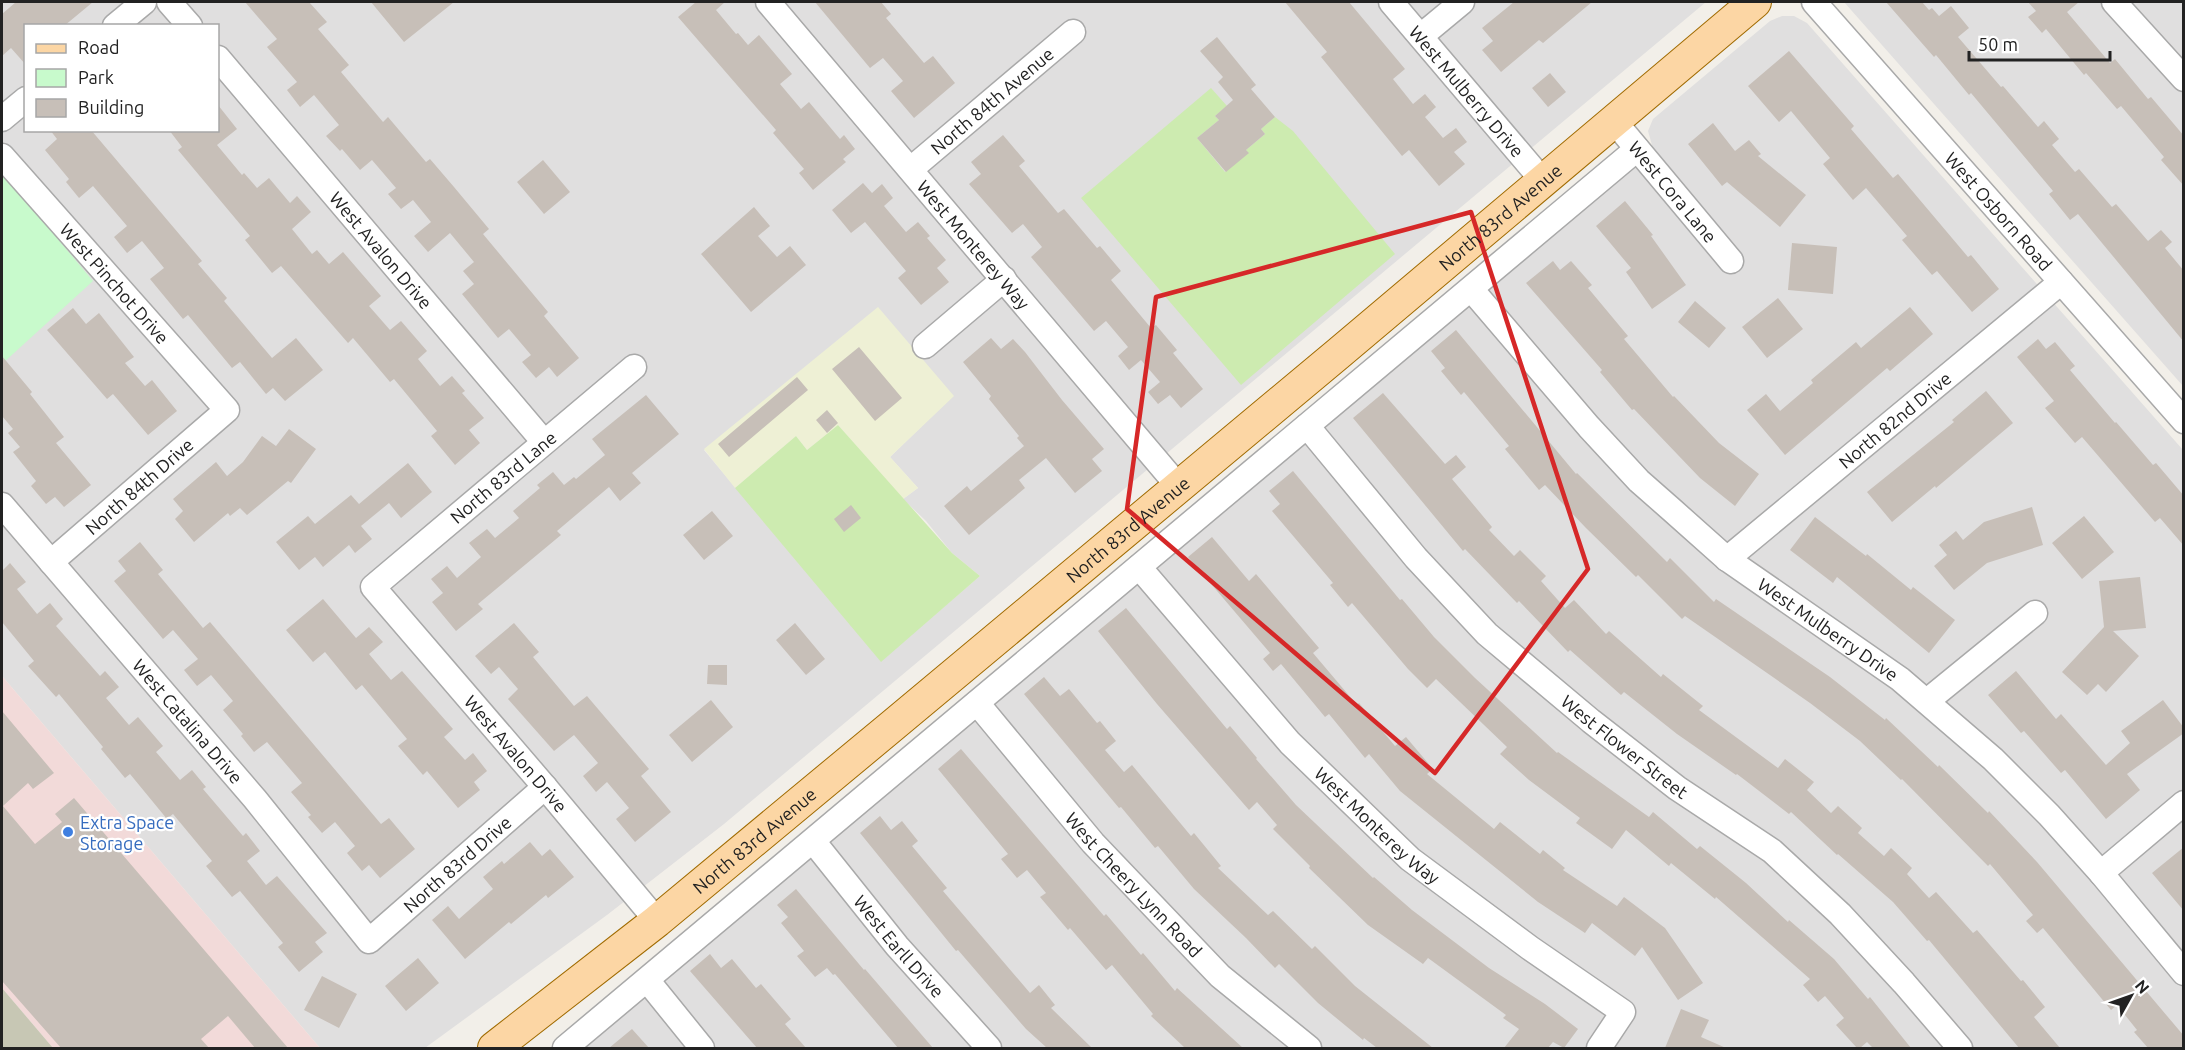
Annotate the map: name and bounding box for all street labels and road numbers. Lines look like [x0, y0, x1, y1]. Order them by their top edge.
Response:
street label: West Mulberry Drive [1405, 21, 1528, 161]
street label: North 84th Avenue [927, 43, 1057, 158]
street label: West Cora Lane [1625, 137, 1721, 246]
street label: West Osborn Road [1941, 148, 2056, 274]
street label: North 83rd Avenue [1435, 160, 1565, 274]
street label: West Monterey Way [913, 176, 1034, 313]
street label: West Avalon Drive [326, 188, 436, 313]
street label: West Pinchot Drive [56, 219, 173, 347]
street label: North 82nd Drive [1835, 368, 1955, 472]
street label: North 83rd Lane [446, 427, 560, 527]
street label: North 84th Drive [81, 434, 197, 538]
street label: North 83rd Avenue [1062, 472, 1193, 586]
street label: West Mulberry Drive [1754, 574, 1902, 685]
street label: West Catalina Drive [129, 655, 247, 787]
street label: West Avalon Drive [461, 691, 572, 816]
street label: West Flower Street [1557, 691, 1692, 802]
street label: West Monterey Way [1311, 763, 1444, 888]
street label: North 83rd Avenue [689, 783, 820, 897]
street label: West Cheery Lynn Road [1062, 808, 1206, 961]
street label: North 83rd Drive [399, 812, 515, 916]
street label: West Earll Drive [850, 891, 948, 1001]

